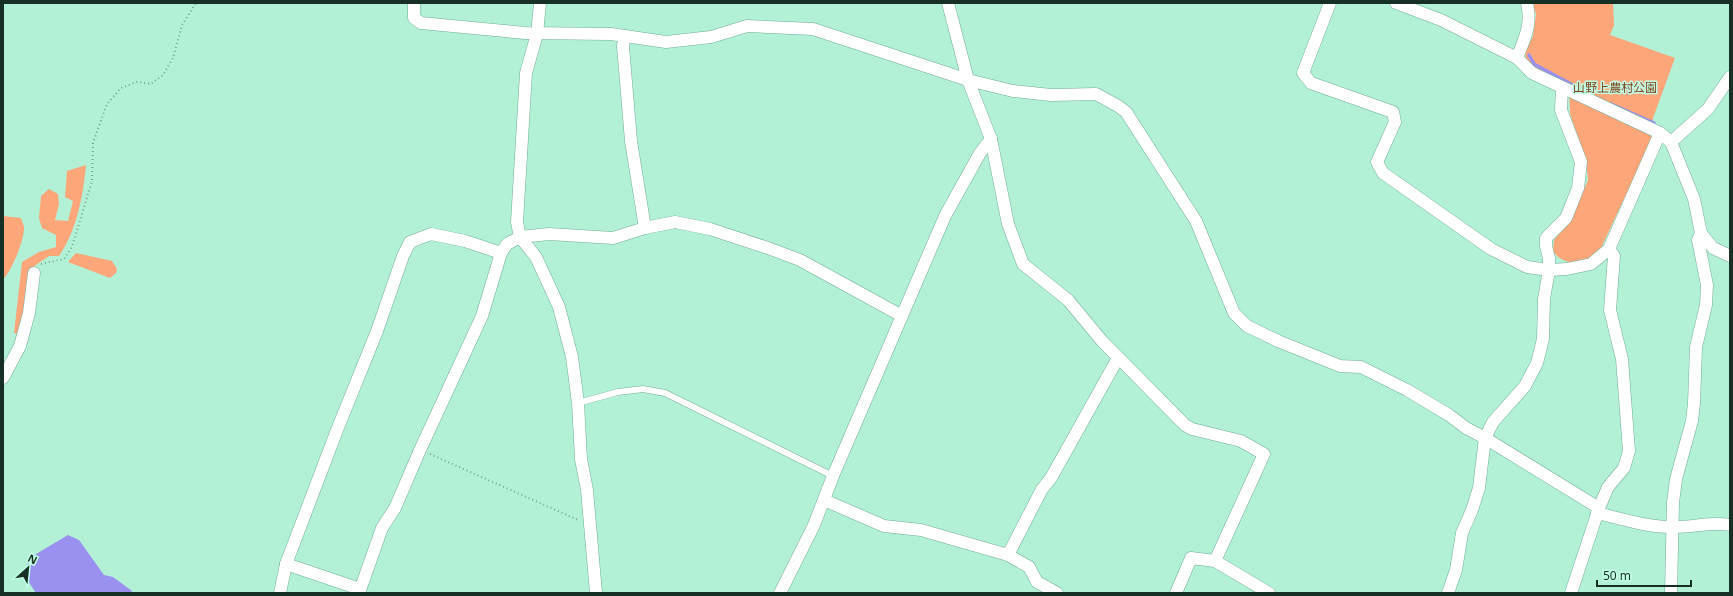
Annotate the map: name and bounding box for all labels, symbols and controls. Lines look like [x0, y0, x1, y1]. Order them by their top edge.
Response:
park label: 山野上農村公園 [1573, 79, 1657, 96]
north arrow [8, 548, 48, 588]
text: N [25, 550, 40, 567]
scale bar [1597, 562, 1691, 588]
text: 50 m [1603, 567, 1631, 584]

